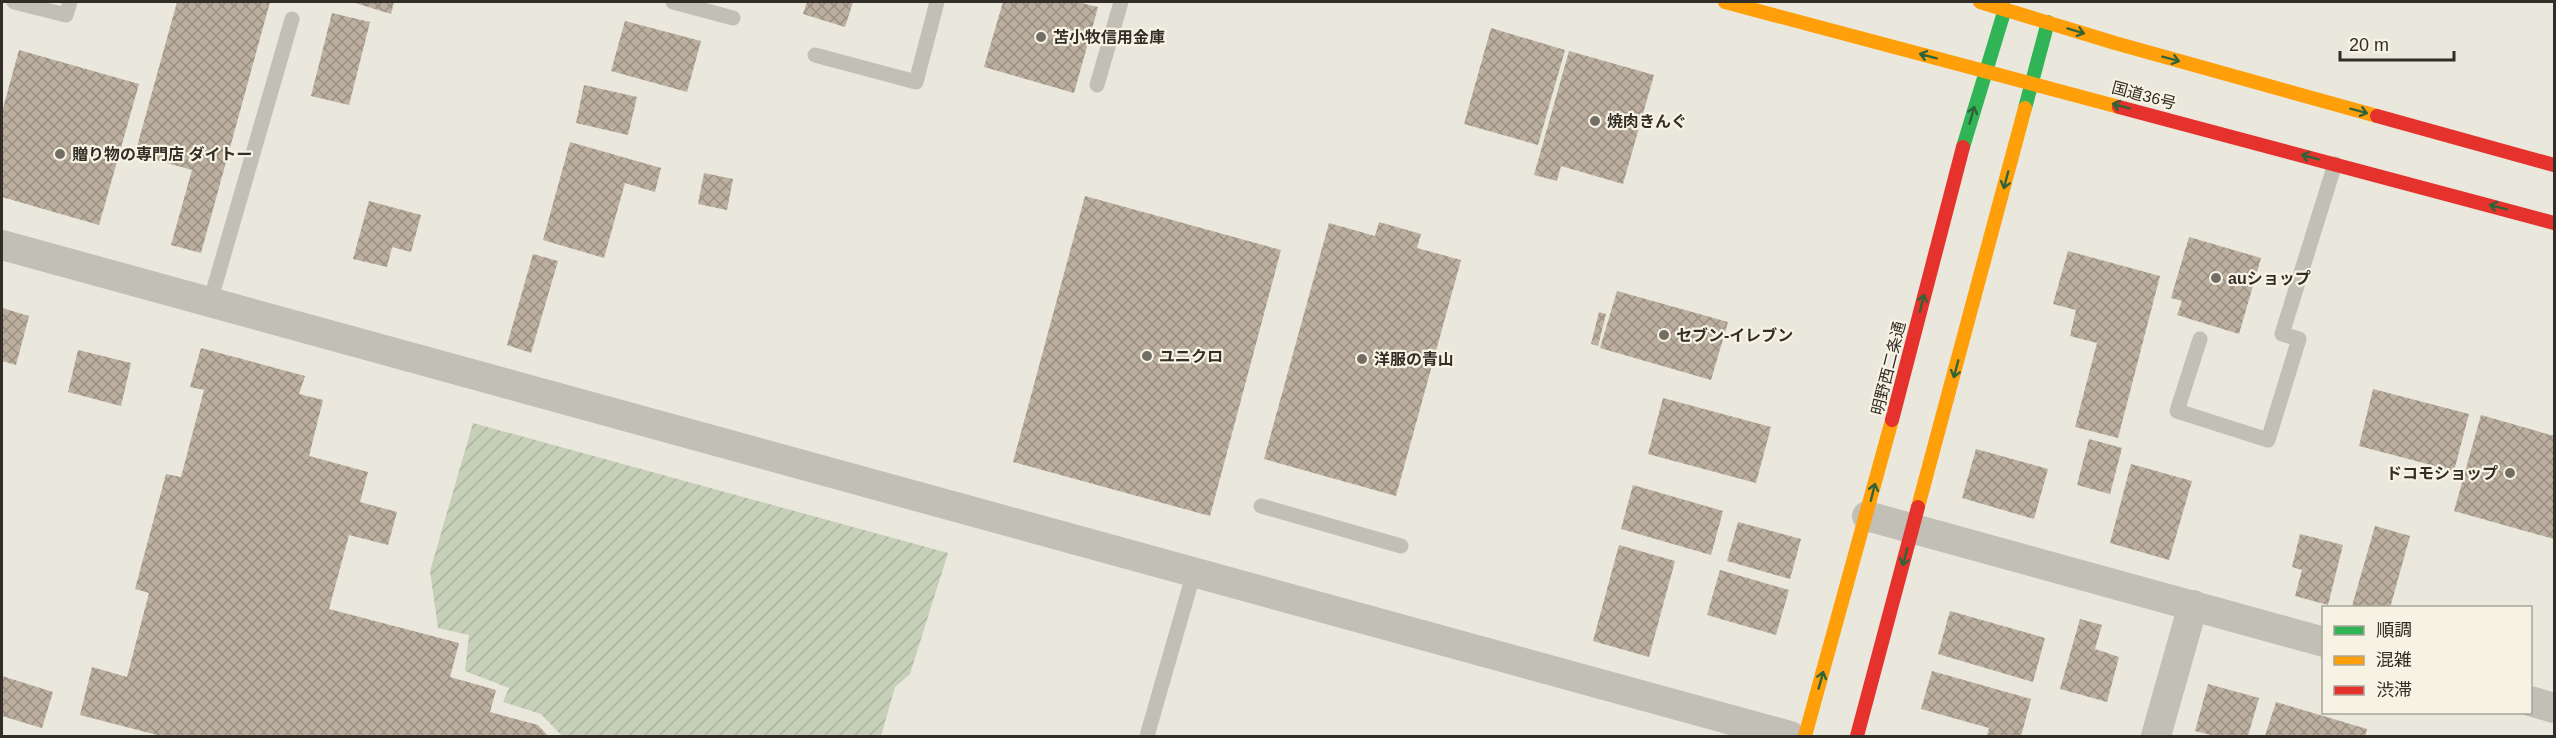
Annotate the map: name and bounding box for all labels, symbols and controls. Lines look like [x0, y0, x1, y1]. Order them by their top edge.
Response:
scale bar [2340, 24, 2454, 62]
one-way arrow [2066, 26, 2085, 37]
place label: 苫小牧信用金庫 [1053, 29, 1165, 46]
marker: 苫小牧信用金庫 [1034, 30, 1048, 44]
text: 20 m [2349, 35, 2389, 55]
one-way arrow [1918, 50, 1937, 62]
one-way arrow [2161, 54, 2180, 65]
street label: 国道36号 [2110, 79, 2178, 112]
one-way arrow [2112, 100, 2131, 112]
one-way arrow [1966, 106, 1978, 125]
one-way arrow [2349, 106, 2368, 117]
place label: 焼肉きんぐ [1607, 113, 1687, 130]
marker: 焼肉きんぐ [1588, 114, 1602, 128]
place label: 贈り物の専門店 ダイトー [72, 146, 252, 163]
marker: 贈り物の専門店 ダイトー [53, 147, 67, 161]
one-way arrow [2301, 150, 2320, 162]
one-way arrow [2000, 171, 2011, 190]
one-way arrow [2489, 201, 2508, 213]
place label: auショップ [2228, 270, 2311, 287]
marker: auショップ [2209, 271, 2223, 285]
one-way arrow [1916, 294, 1928, 313]
street label: 明野西二条通 [1869, 319, 1908, 417]
place label: セブン-イレブン [1676, 327, 1793, 344]
marker: セブン-イレブン [1657, 328, 1671, 342]
place label: ユニクロ [1159, 348, 1223, 365]
marker: ユニクロ [1140, 349, 1154, 363]
place label: 洋服の青山 [1374, 351, 1454, 368]
marker: 洋服の青山 [1355, 352, 1369, 366]
one-way arrow [1949, 359, 1961, 378]
place label: ドコモショップ [2386, 465, 2498, 482]
marker: ドコモショップ [2503, 466, 2517, 480]
one-way arrow [1868, 483, 1879, 502]
one-way arrow [1899, 547, 1911, 566]
legend [2322, 606, 2532, 714]
text: 順調 [2376, 620, 2412, 640]
text: 混雑 [2376, 650, 2412, 670]
one-way arrow [1816, 671, 1827, 690]
text: 渋滞 [2376, 680, 2412, 700]

